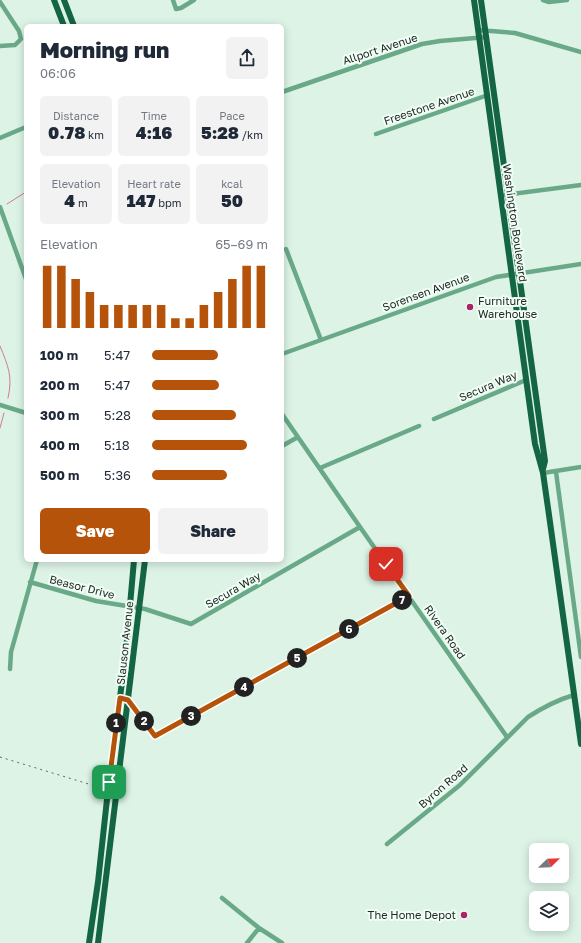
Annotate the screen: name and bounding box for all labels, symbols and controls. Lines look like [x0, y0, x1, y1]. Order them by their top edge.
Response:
street label: Allport Avenue [341, 30, 419, 67]
text: Morning run [40, 36, 169, 63]
button: share [226, 37, 268, 79]
text: 06:06 [40, 65, 76, 81]
street label: Freestone Avenue [382, 84, 476, 127]
text: Distance [53, 109, 99, 122]
text: Time [141, 109, 167, 122]
text: Pace [219, 109, 245, 122]
text: 0.78 [48, 122, 85, 143]
text: 4:16 [136, 122, 172, 143]
text: 5:28 [201, 122, 239, 143]
text: km [85, 128, 104, 141]
text: /km [239, 128, 263, 141]
street label: Washington Boulevard [501, 163, 530, 283]
text: Elevation [52, 177, 100, 190]
text: Heart rate [127, 177, 181, 190]
text: kcal [221, 177, 243, 190]
text: 4 [64, 190, 75, 211]
text: 147 [126, 190, 156, 211]
text: 50 [221, 190, 243, 211]
text: m [75, 196, 88, 209]
text: bpm [156, 196, 182, 209]
text: Elevation [40, 236, 98, 252]
text: 65–69 m [215, 236, 268, 252]
street label: Sorensen Avenue [381, 270, 471, 313]
place label: Furniture Warehouse [478, 294, 537, 320]
marker: Furniture Warehouse [465, 302, 475, 312]
text: 100 m [40, 347, 78, 363]
text: 5:47 [104, 347, 130, 363]
street label: Secura Way [457, 368, 519, 404]
text: 200 m [40, 377, 79, 393]
text: 5:47 [104, 377, 130, 393]
text: 300 m [40, 407, 79, 423]
text: 5:28 [104, 407, 131, 423]
text: 400 m [40, 437, 80, 453]
text: 5:18 [104, 437, 130, 453]
text: 500 m [40, 467, 79, 483]
text: 5:36 [104, 467, 131, 483]
button: Save [40, 508, 150, 554]
button: Share [158, 508, 268, 554]
pin [369, 547, 403, 581]
icon: check [375, 553, 397, 575]
street label: Secura Way [203, 569, 263, 611]
street label: Beasor Drive [48, 572, 116, 601]
pin: 7 [392, 590, 412, 610]
text: 7 [399, 593, 405, 606]
street label: Slauson Avenue [114, 600, 135, 686]
street label: Rivera Road [422, 602, 469, 661]
pin: 6 [339, 619, 359, 639]
text: 6 [346, 622, 353, 635]
pin: 5 [287, 648, 307, 668]
text: 5 [294, 651, 300, 664]
pin: 4 [234, 677, 254, 697]
text: 4 [241, 680, 247, 693]
pin: 3 [181, 706, 201, 726]
text: 3 [188, 709, 194, 722]
pin: 2 [134, 711, 154, 731]
pin: 1 [106, 713, 126, 733]
text: 2 [141, 714, 147, 727]
text: 1 [113, 716, 119, 729]
street label: Byron Road [416, 761, 470, 810]
pin [92, 765, 126, 799]
icon: arrive [98, 771, 120, 793]
north arrow [529, 843, 569, 883]
map controls [529, 843, 569, 931]
button: layers [529, 891, 569, 931]
place label: The Home Depot [368, 908, 456, 921]
marker: The Home Depot [459, 910, 469, 920]

